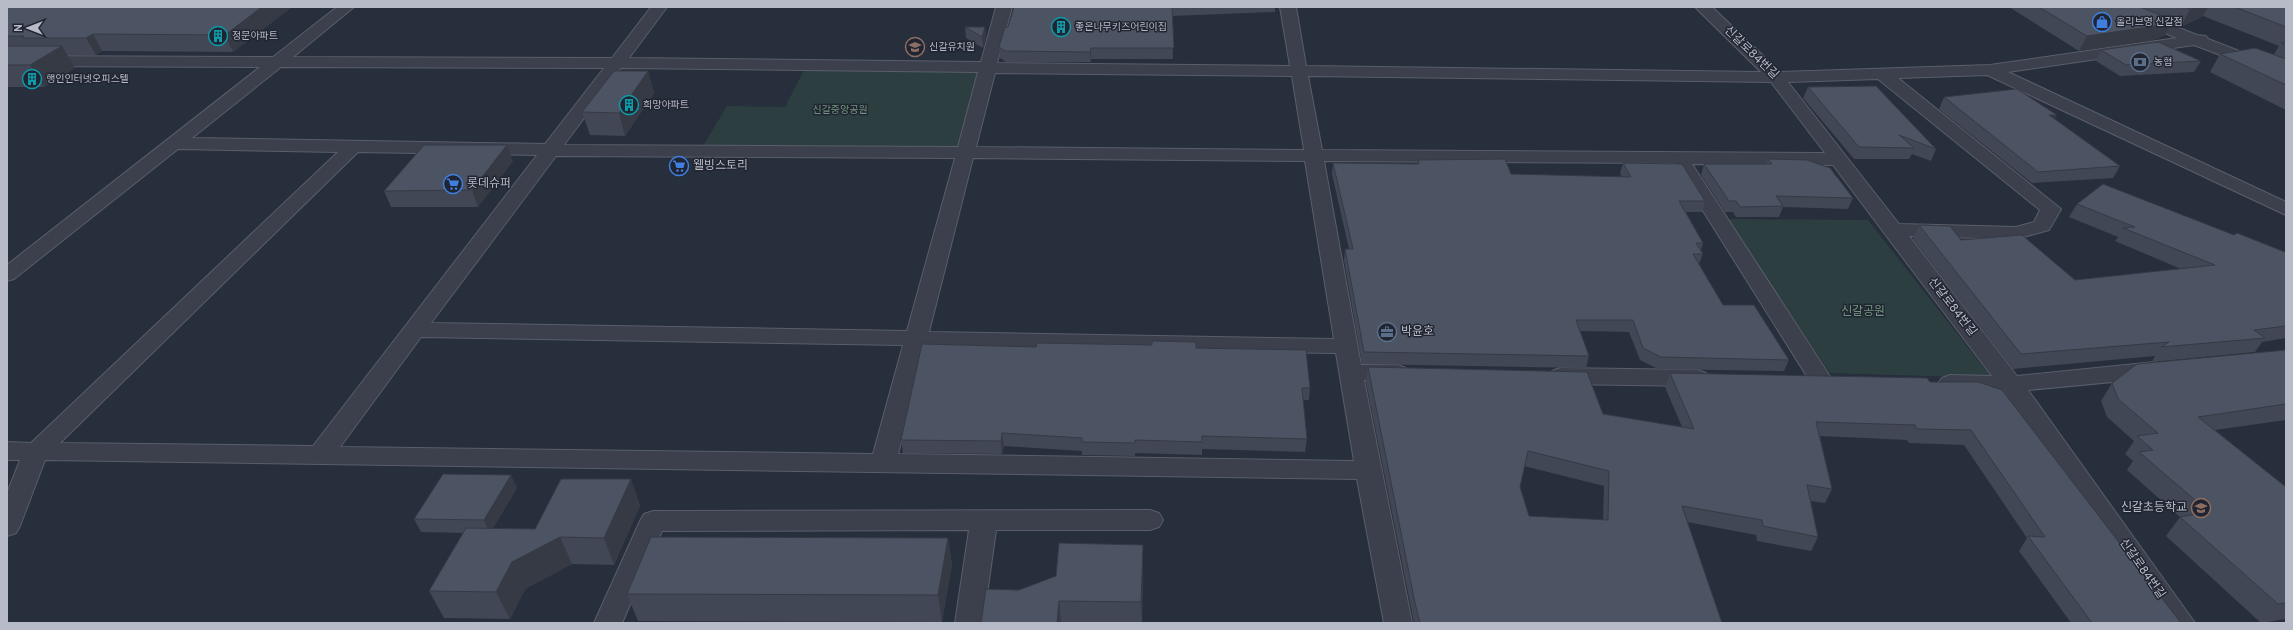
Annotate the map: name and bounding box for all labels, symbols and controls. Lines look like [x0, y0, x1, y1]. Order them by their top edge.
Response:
north arrow [8, 8, 48, 48]
shop icon: 올리브영 신갈점 [2091, 11, 2113, 33]
building icon: 좋은나무키즈어린이집 [1050, 16, 1072, 38]
place label: 올리브영 신갈점 [2116, 16, 2183, 29]
place label: 좋은나무키즈어린이집 [1075, 21, 1167, 34]
street label: 신갈로84번길 [1720, 23, 1782, 83]
text: N [12, 24, 26, 32]
building icon: 정문아파트 [207, 25, 229, 47]
place label: 정문아파트 [232, 30, 278, 43]
school or university icon: 신갈유치원 [904, 36, 926, 58]
place label: 신갈유치원 [929, 41, 975, 54]
bank icon: 농협 [2129, 51, 2151, 73]
place label: 농협 [2154, 56, 2172, 69]
building icon: 행인인터넷오피스텔 [21, 68, 43, 90]
place label: 행인인터넷오피스텔 [46, 73, 129, 86]
building icon: 희망아파트 [618, 94, 640, 116]
place label: 희망아파트 [643, 99, 689, 112]
park label: 신갈중앙공원 [812, 104, 868, 117]
supermarket icon: 웰빙스토리 [668, 155, 690, 177]
place label: 웰빙스토리 [693, 158, 748, 174]
supermarket icon: 롯데슈퍼 [442, 173, 464, 195]
place label: 롯데슈퍼 [467, 176, 511, 192]
street label: 신갈로84번길 [1924, 274, 1980, 340]
park label: 신갈공원 [1841, 304, 1885, 320]
office icon: 박윤호 [1376, 321, 1398, 343]
place label: 박윤호 [1401, 324, 1434, 340]
school or university icon: 신갈초등학교 [2190, 497, 2212, 519]
place label: 신갈초등학교 [2121, 500, 2187, 516]
street label: 신갈로84번길 [2115, 536, 2169, 602]

